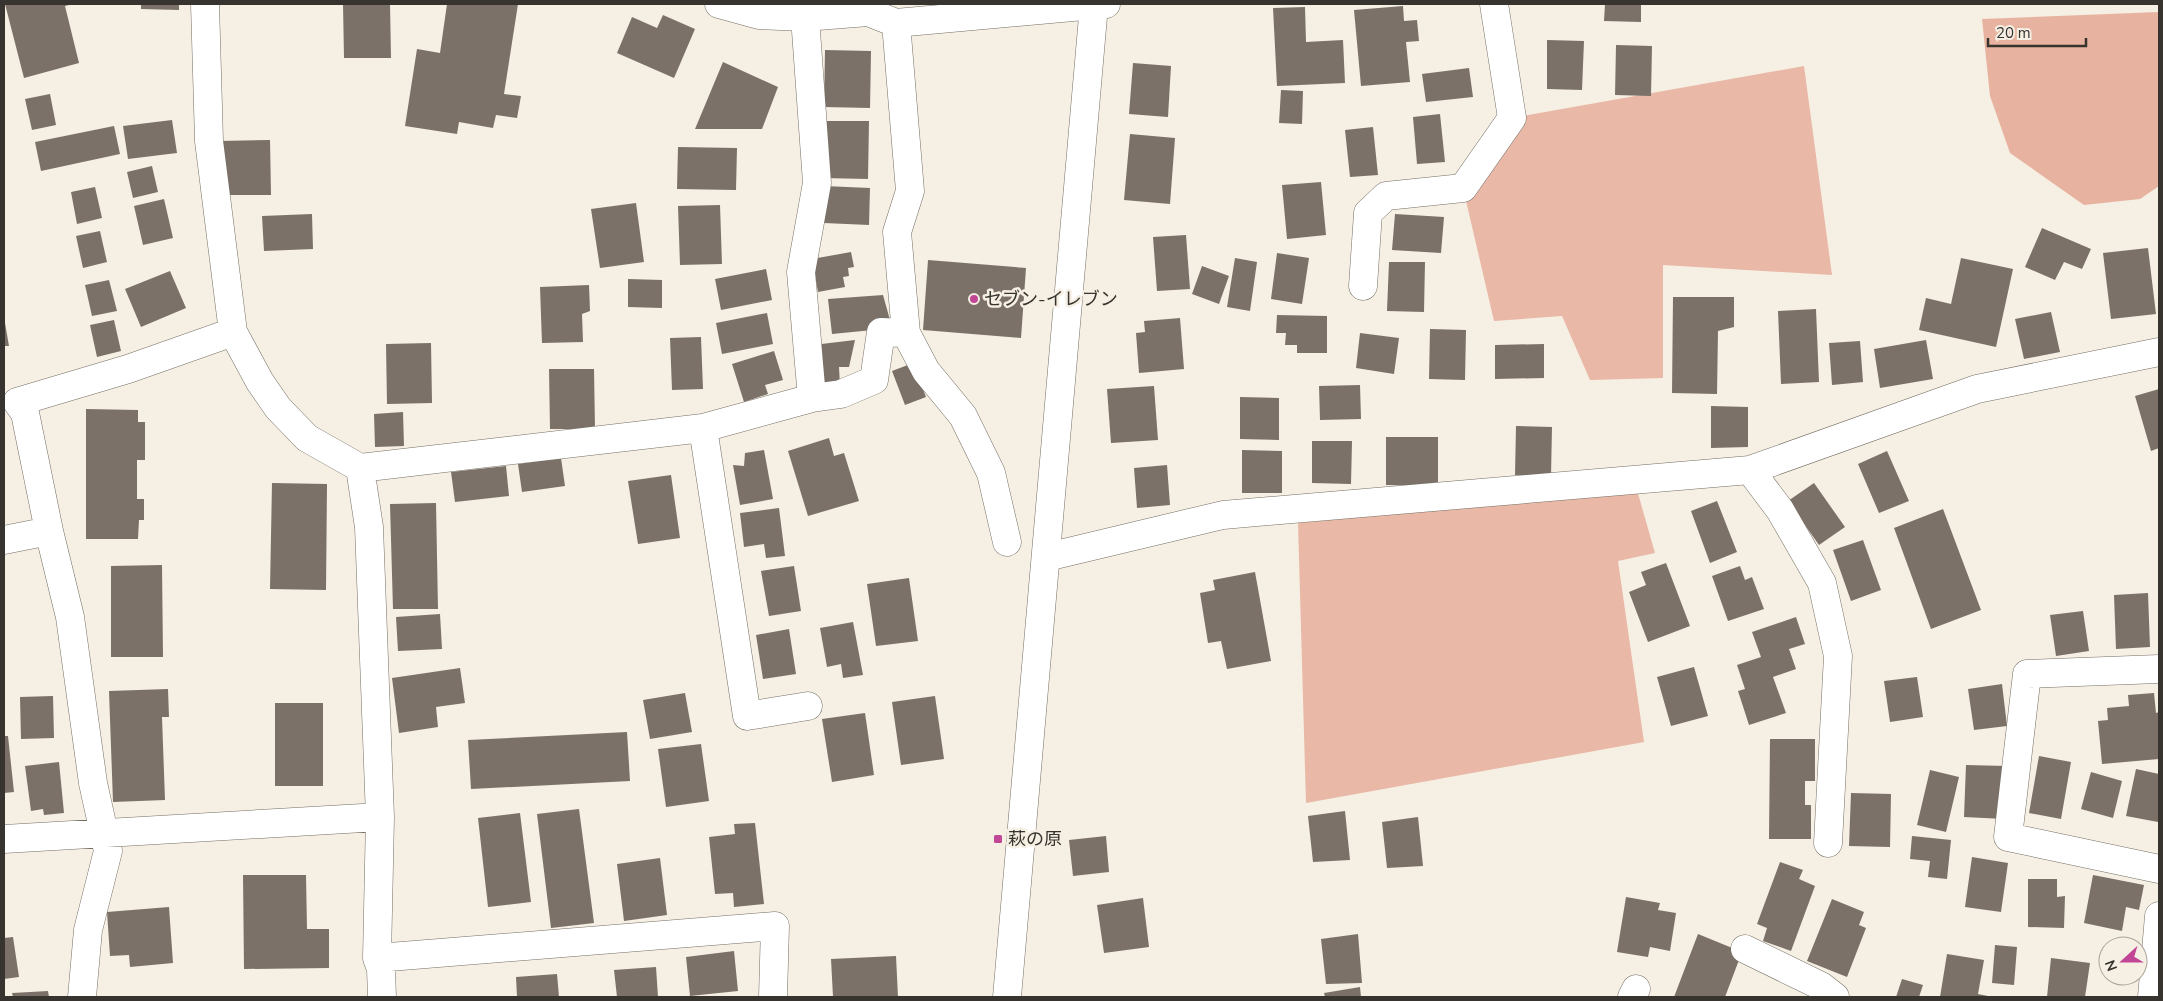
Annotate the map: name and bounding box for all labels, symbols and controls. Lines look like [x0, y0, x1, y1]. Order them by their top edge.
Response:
scale bar [1988, 15, 2086, 47]
text: 20 m [1996, 23, 2031, 43]
place label: セブン-イレブン [984, 287, 1118, 311]
marker: セブン-イレブン [968, 293, 980, 305]
place label: 萩の原 [1008, 827, 1062, 851]
marker: 萩の原 [992, 833, 1004, 845]
north arrow [2098, 936, 2148, 986]
text: N [2101, 957, 2122, 974]

